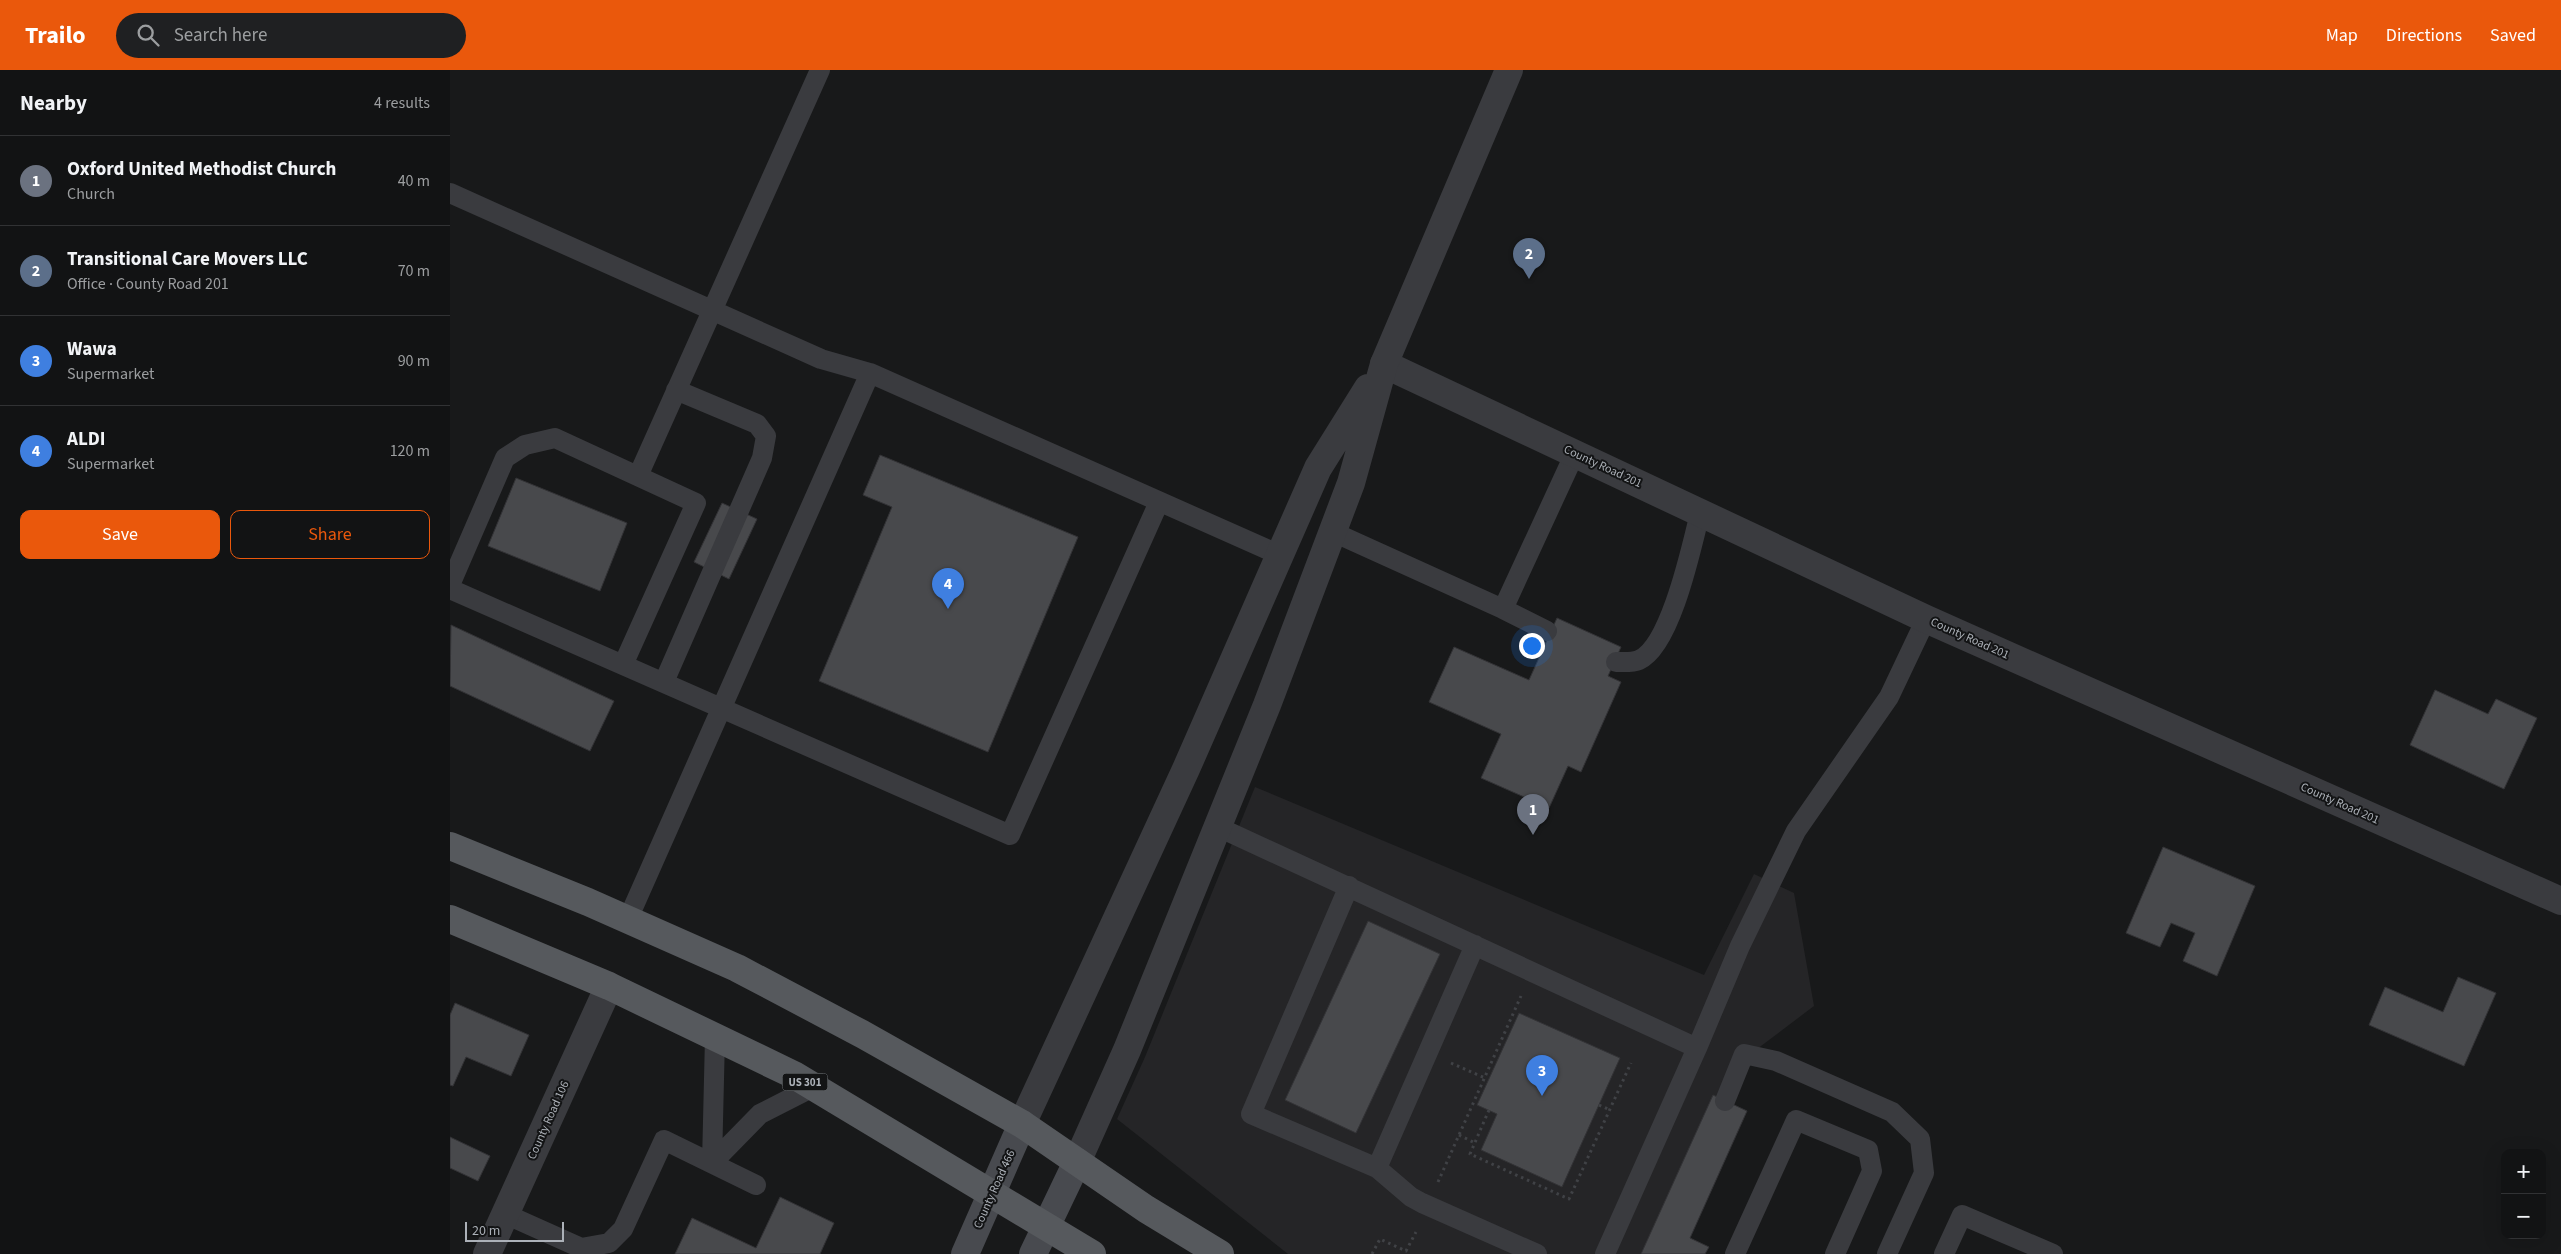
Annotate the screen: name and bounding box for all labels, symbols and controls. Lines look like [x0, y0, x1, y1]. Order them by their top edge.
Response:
search box [116, 13, 466, 58]
text: Trailo [25, 18, 86, 53]
icon: search [134, 21, 162, 49]
text: Search here [174, 22, 267, 49]
text: Map [2326, 23, 2358, 48]
text: Directions [2386, 23, 2462, 48]
text: Saved [2490, 23, 2536, 48]
text: Nearby [20, 88, 87, 118]
text: 4 results [374, 92, 430, 114]
text: Oxford United Methodist Church [67, 156, 336, 183]
text: 1 [32, 170, 40, 192]
text: 40 m [398, 170, 430, 192]
text: Church [67, 183, 115, 205]
pin: 2 [1513, 238, 1545, 279]
text: Transitional Care Movers LLC [67, 246, 308, 273]
text: 2 [32, 260, 40, 282]
text: 70 m [398, 260, 430, 282]
text: Office · County Road 201 [67, 273, 229, 295]
text: Wawa [67, 336, 117, 363]
text: 3 [32, 350, 40, 372]
text: 90 m [398, 350, 430, 372]
text: Supermarket [67, 363, 154, 385]
text: ALDI [67, 426, 106, 453]
text: 4 [32, 440, 40, 462]
text: 120 m [390, 440, 430, 462]
street label: County Road 201 [1561, 441, 1645, 492]
text: Supermarket [67, 453, 154, 475]
button: Save [20, 510, 220, 559]
button: Share [230, 510, 430, 559]
pin: 4 [932, 568, 964, 609]
street label: County Road 201 [1928, 613, 2012, 663]
your location [1519, 633, 1545, 659]
street label: County Road 201 [2298, 778, 2382, 828]
pin: 1 [1517, 794, 1549, 835]
pin: 3 [1526, 1055, 1558, 1096]
road number: US 301 [782, 1074, 828, 1090]
street label: County Road 106 [523, 1078, 573, 1162]
street label: County Road 466 [969, 1147, 1019, 1231]
map controls [2501, 1149, 2546, 1239]
button: + [2501, 1149, 2546, 1194]
button: − [2501, 1194, 2546, 1239]
scale bar [465, 1219, 564, 1242]
text: 20 m [472, 1221, 500, 1241]

